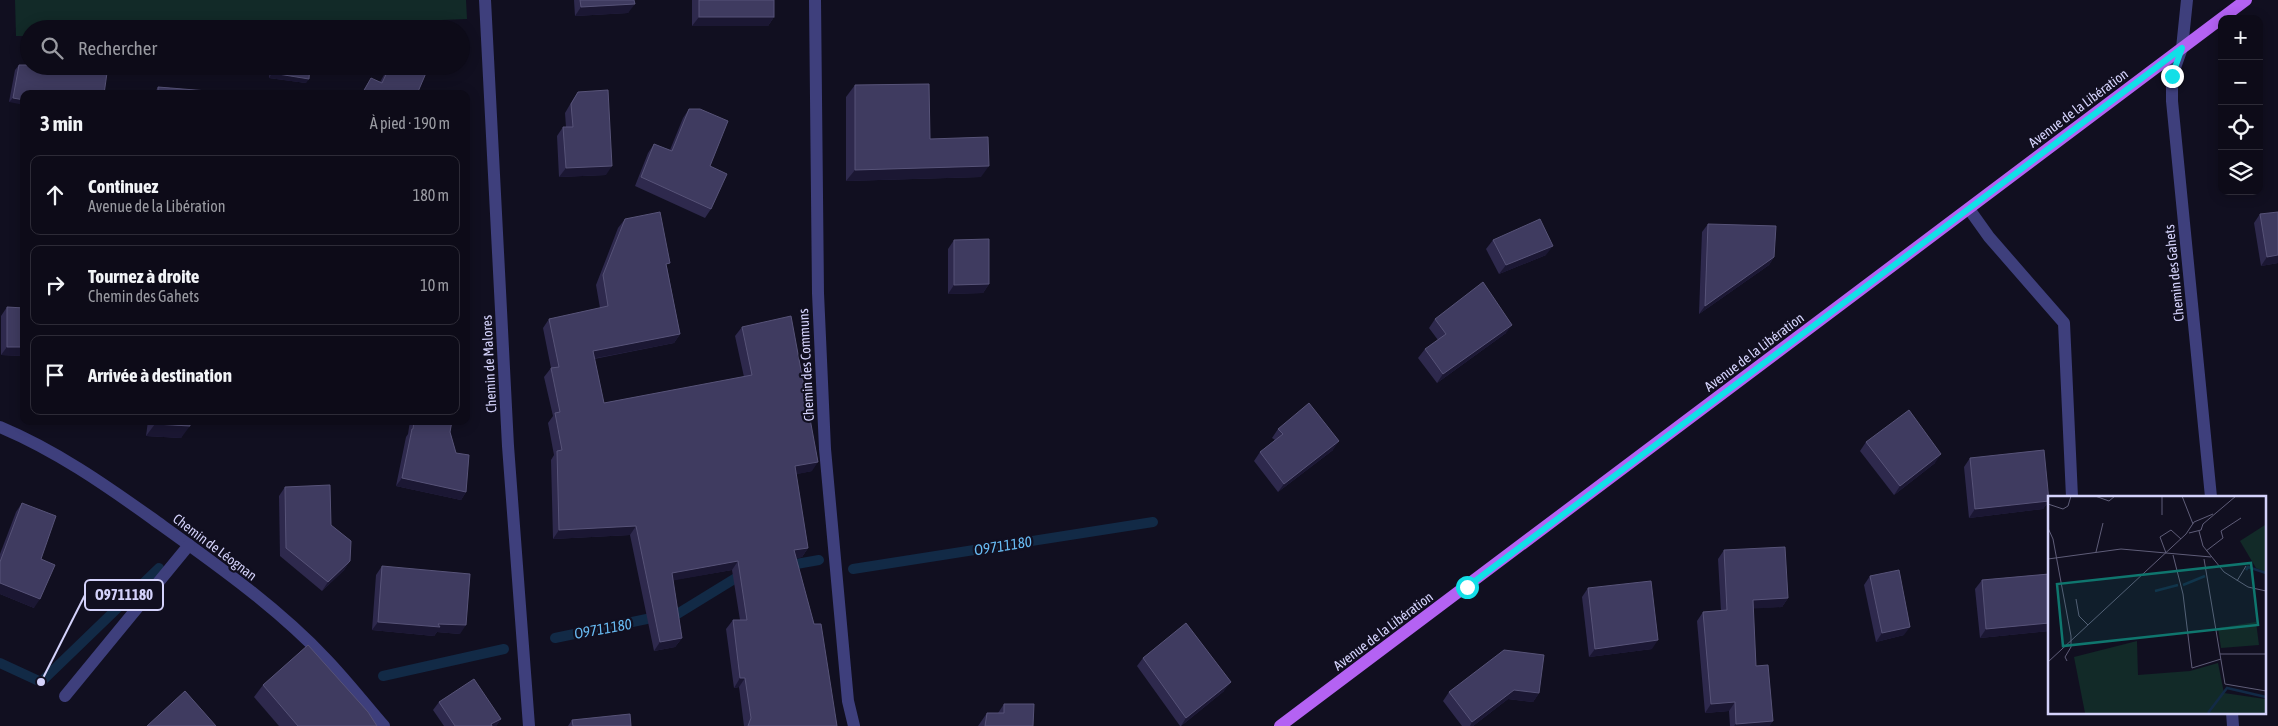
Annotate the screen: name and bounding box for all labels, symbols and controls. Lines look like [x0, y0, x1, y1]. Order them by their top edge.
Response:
map controls [2218, 15, 2263, 195]
button: + [2218, 15, 2263, 60]
search box [20, 20, 470, 75]
icon: search [38, 34, 66, 62]
text: Rechercher [78, 37, 157, 59]
button: − [2218, 60, 2263, 105]
street label: Avenue de la Libération [2025, 65, 2131, 151]
route end [2161, 65, 2184, 88]
button: locate [2218, 105, 2263, 150]
text: 3 min [40, 111, 83, 135]
text: À pied · 190 m [370, 114, 450, 132]
button: layers [2218, 150, 2263, 195]
text: Continuez [88, 175, 158, 197]
icon: ahead [41, 181, 69, 209]
text: 180 m [413, 186, 449, 204]
text: Avenue de la Libération [88, 197, 226, 215]
street label: Chemin des Gahets [2161, 224, 2187, 322]
text: Tournez à droite [88, 265, 199, 287]
icon: right [41, 271, 69, 299]
text: 10 m [420, 276, 449, 294]
text: Chemin des Gahets [88, 287, 199, 305]
street label: Chemin des Communs [795, 308, 817, 422]
street label: Avenue de la Libération [1701, 309, 1807, 395]
street label: Chemin de Malores [478, 315, 500, 413]
icon: arrive [41, 361, 69, 389]
text: Arrivée à destination [88, 364, 232, 386]
inset map [2048, 496, 2266, 714]
street label: Chemin de Léognan [170, 510, 260, 584]
water label: O9711180 [973, 533, 1033, 558]
route start [1456, 576, 1479, 599]
callout: O9711180 [85, 580, 163, 610]
text: O9711180 [95, 586, 153, 603]
street label: Avenue de la Libération [1330, 588, 1436, 674]
water label: O9711180 [573, 615, 633, 642]

